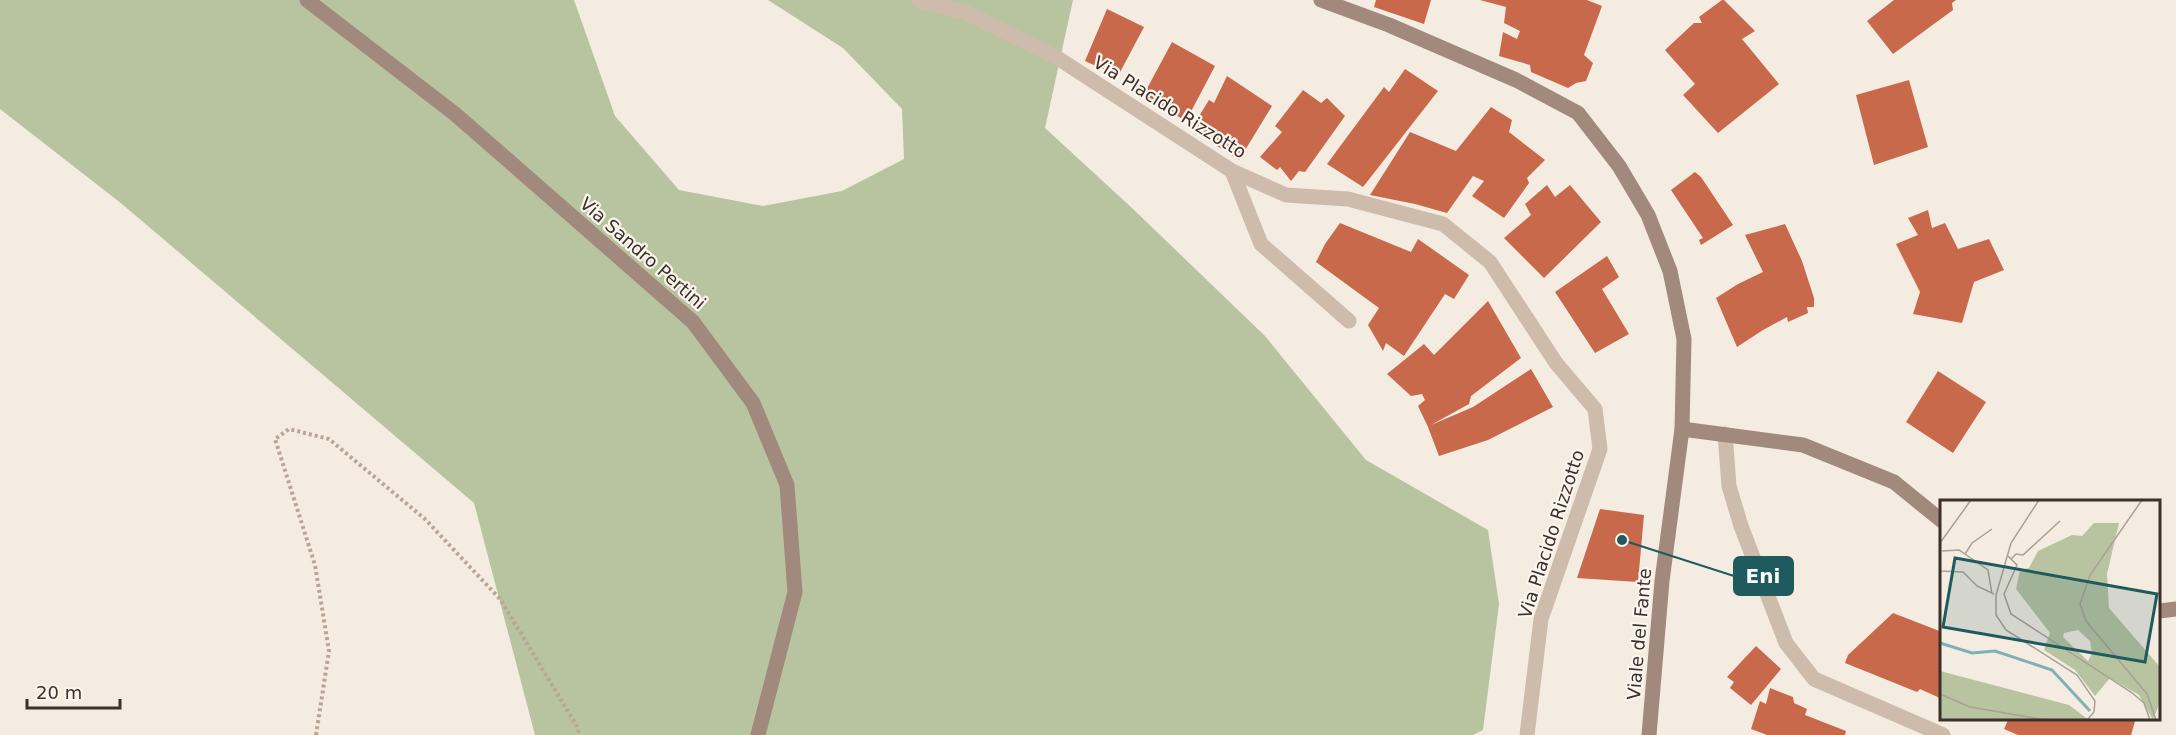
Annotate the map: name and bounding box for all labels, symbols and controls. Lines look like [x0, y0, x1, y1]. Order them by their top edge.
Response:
street label: Via Placido Rizzotto [1090, 51, 1250, 163]
street label: Via Sandro Pertini [576, 193, 710, 313]
street label: Via Placido Rizzotto [1514, 447, 1588, 621]
inset map [1940, 500, 2161, 720]
callout: Eni [1734, 557, 1793, 595]
text: Eni [1746, 564, 1780, 588]
street label: Viale del Fante [1623, 567, 1655, 701]
scale bar [27, 672, 120, 710]
text: 20 m [36, 682, 82, 703]

